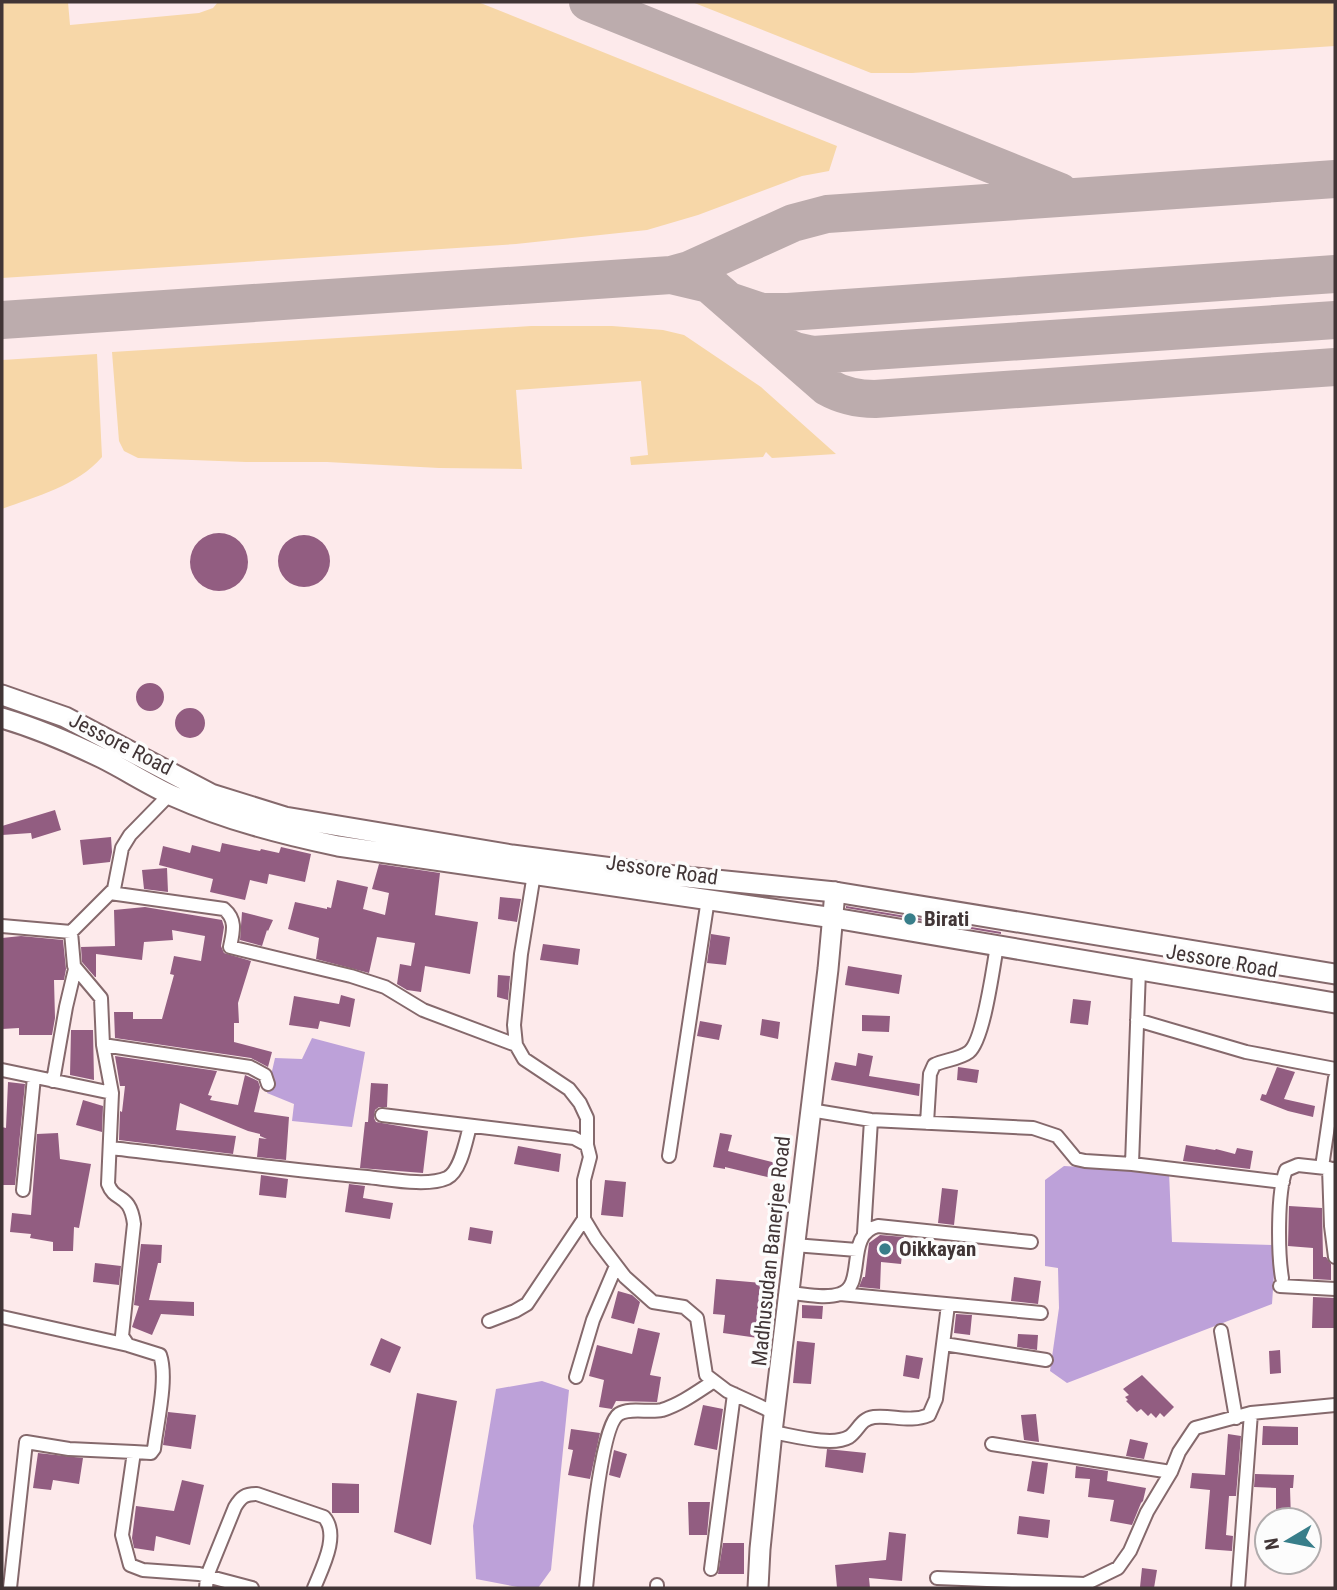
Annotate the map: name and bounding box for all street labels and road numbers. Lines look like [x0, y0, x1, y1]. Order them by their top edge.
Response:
street label: Jessore Road [65, 708, 177, 780]
street label: Jessore Road [605, 850, 719, 890]
street label: Jessore Road [1164, 939, 1280, 983]
street label: Madhusudan Banerjee Road [747, 1135, 795, 1367]

